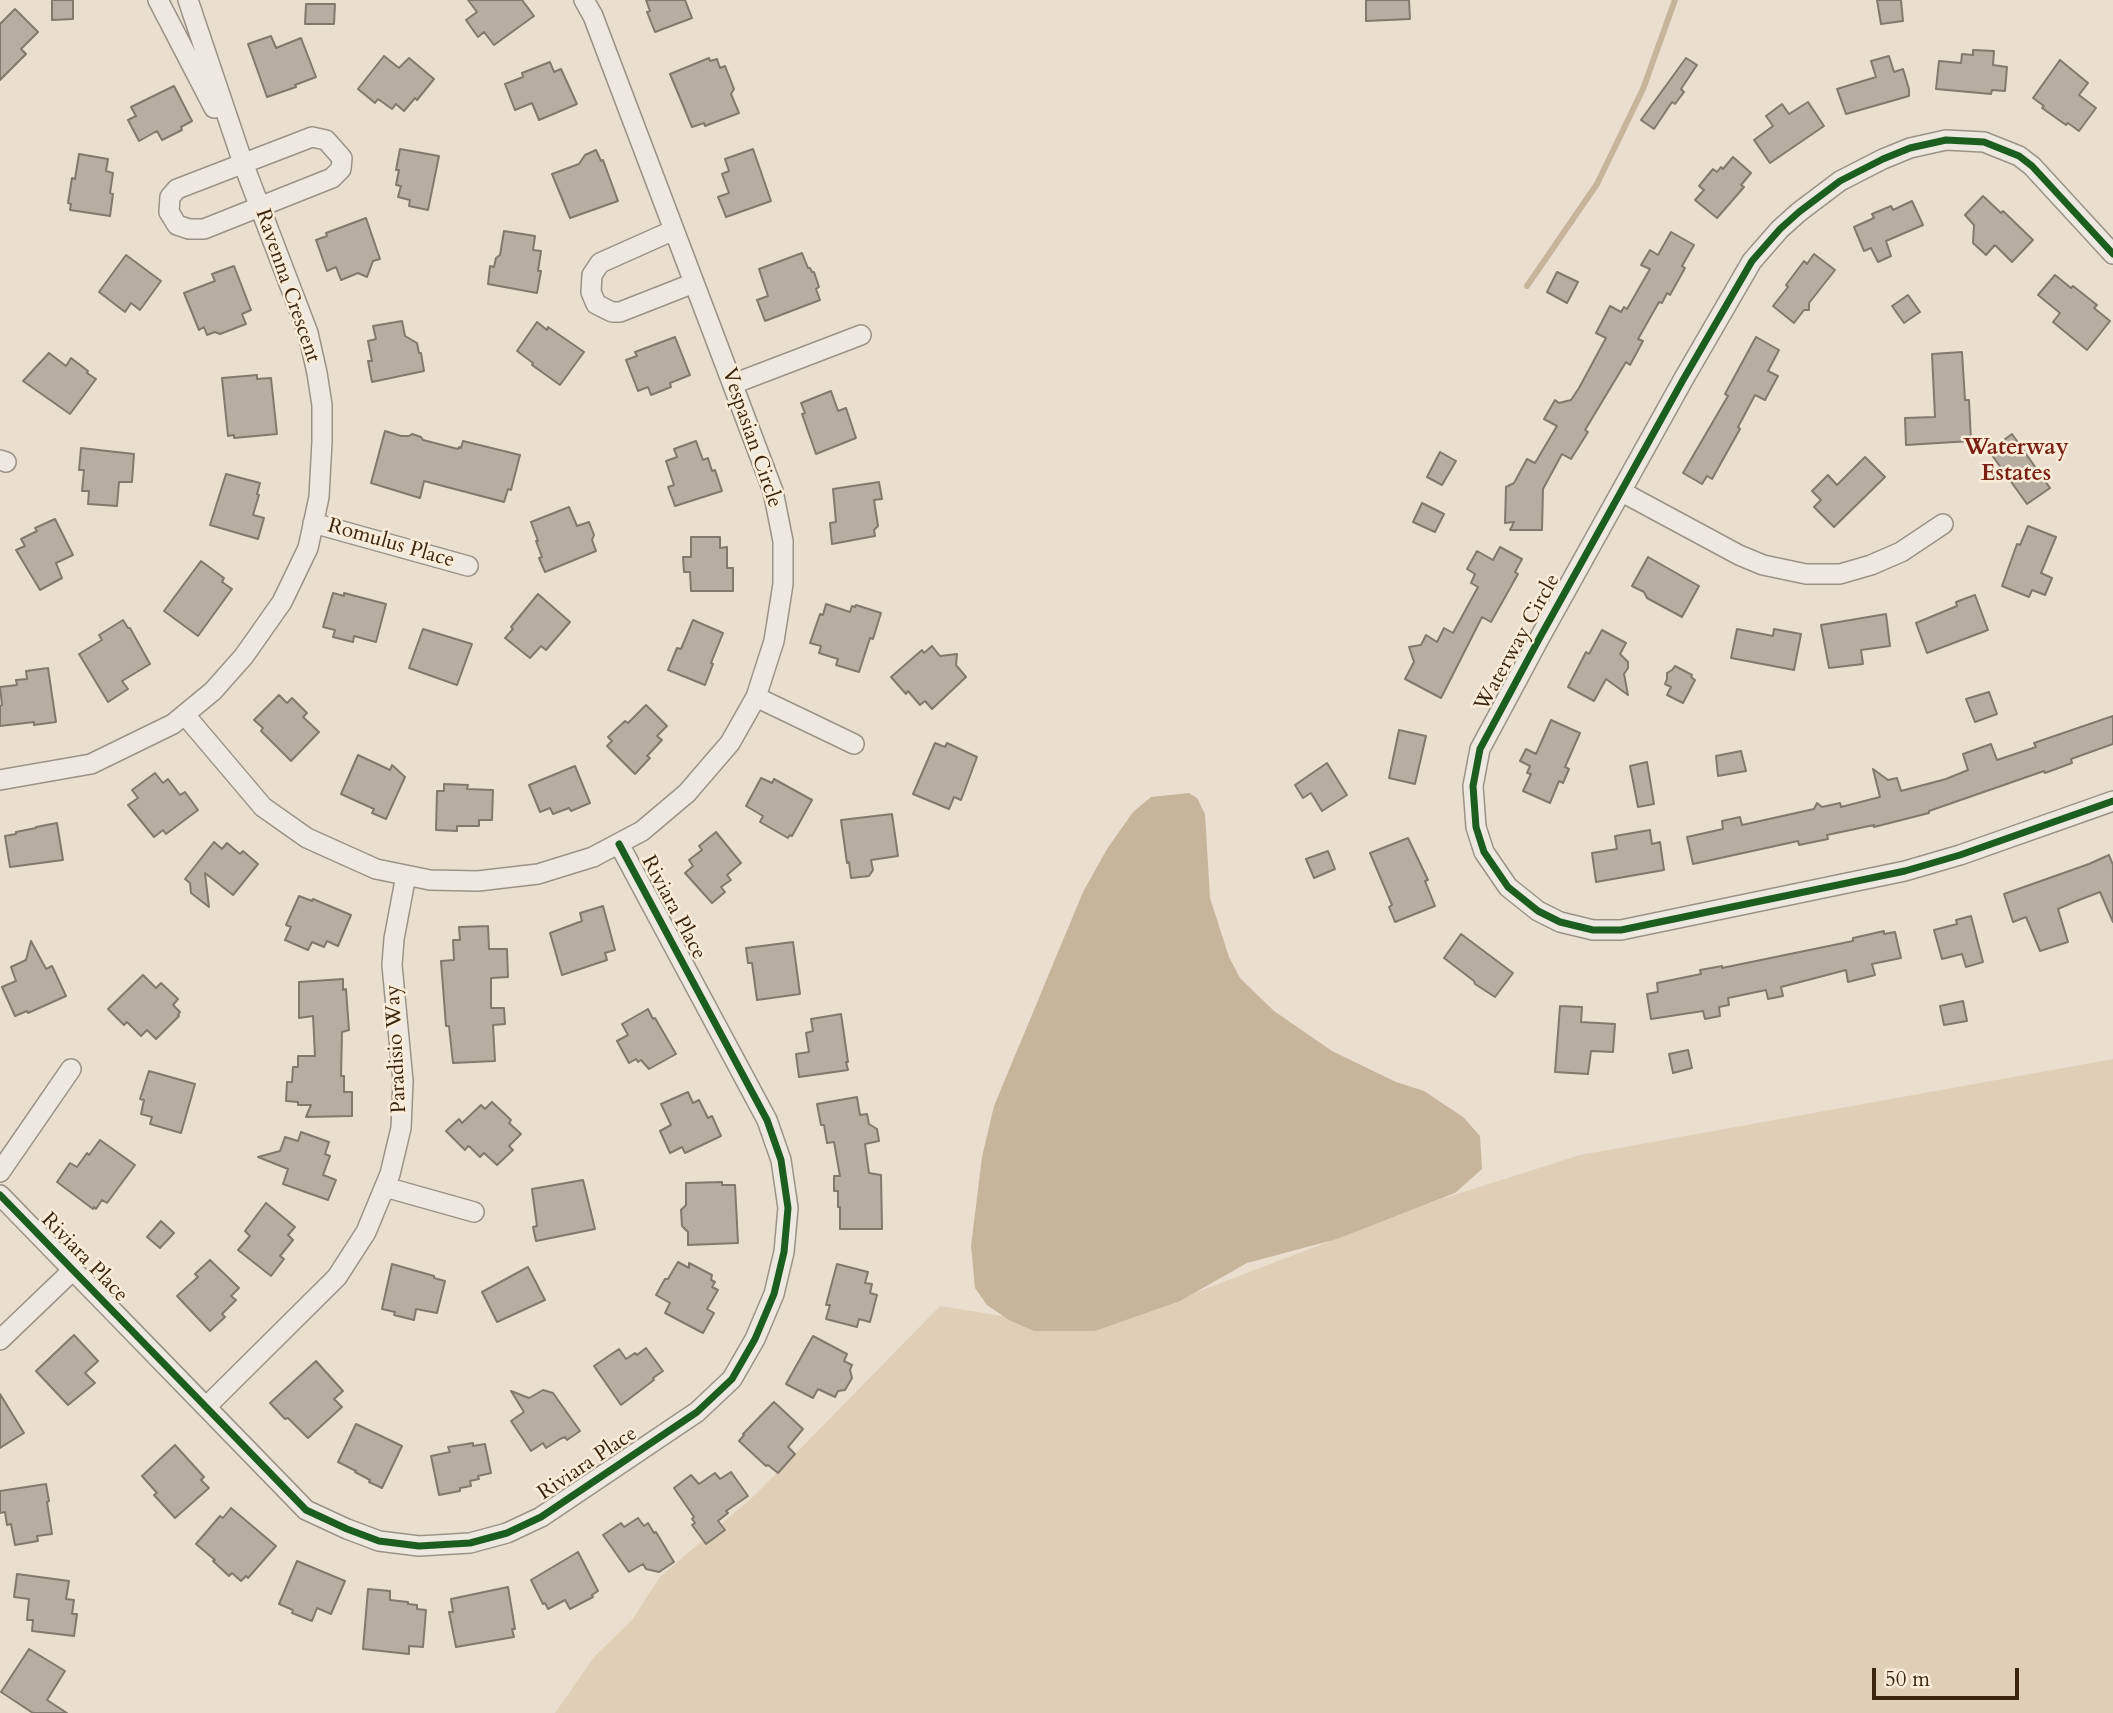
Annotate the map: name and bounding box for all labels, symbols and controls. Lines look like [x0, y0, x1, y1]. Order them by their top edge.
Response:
street label: Ravenna Crescent [249, 206, 325, 366]
street label: Vespasian Circle [715, 365, 787, 511]
district label: Waterway Estates [1963, 435, 2069, 489]
street label: Romulus Place [325, 514, 457, 574]
street label: Waterway Circle [1470, 570, 1566, 716]
street label: Riviara Place [635, 852, 711, 964]
street label: Paradisio Way [381, 984, 413, 1114]
street label: Riviara Place [35, 1208, 133, 1308]
street label: Riviara Place [534, 1422, 642, 1506]
scale bar [1875, 1654, 2022, 1698]
text: 50 m [1885, 1665, 1930, 1694]

